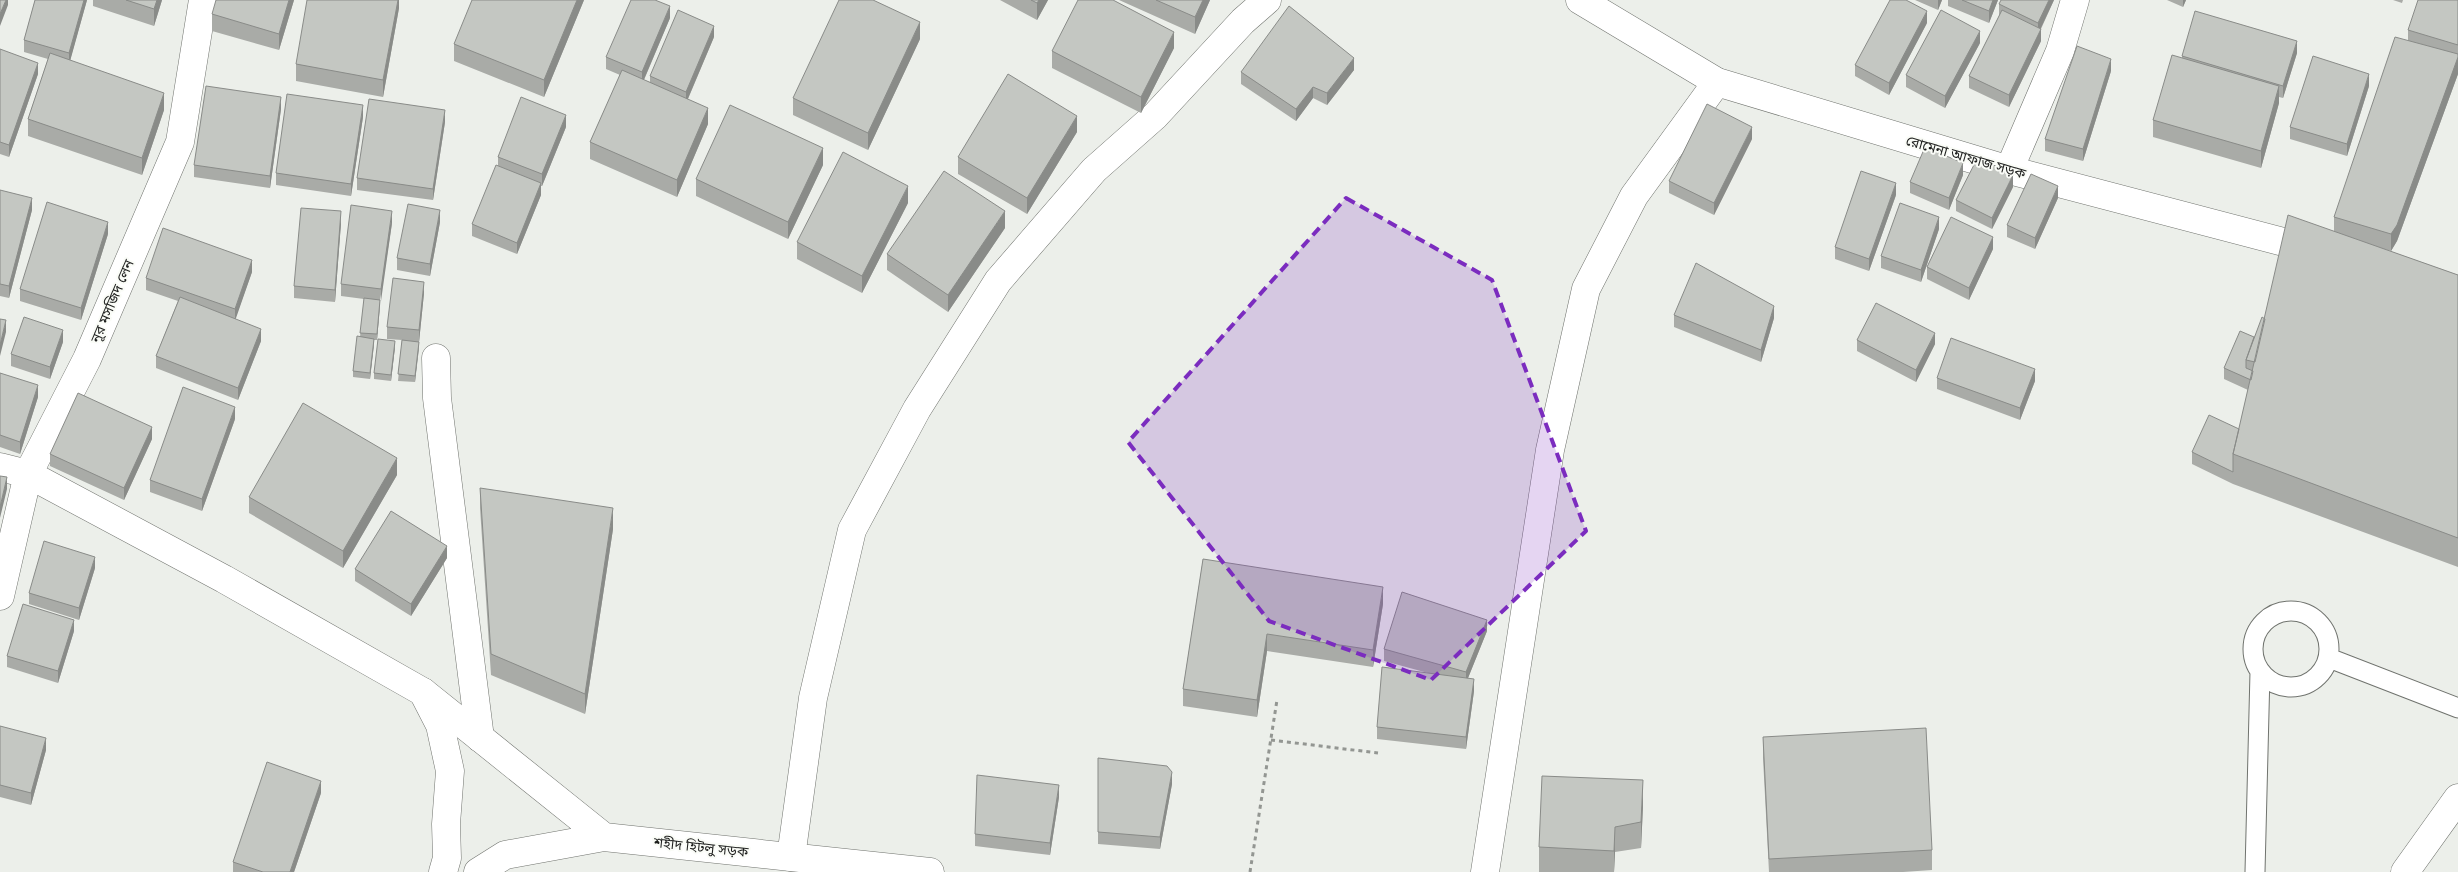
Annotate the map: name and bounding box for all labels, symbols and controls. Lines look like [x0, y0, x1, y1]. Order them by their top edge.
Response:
street label: রোমেনা আফাজ সড়ক [1904, 131, 2029, 183]
street label: নূর মসজিদ লেন [86, 256, 138, 346]
street label: শহীদ হিটলু সড়ক [652, 833, 750, 861]

